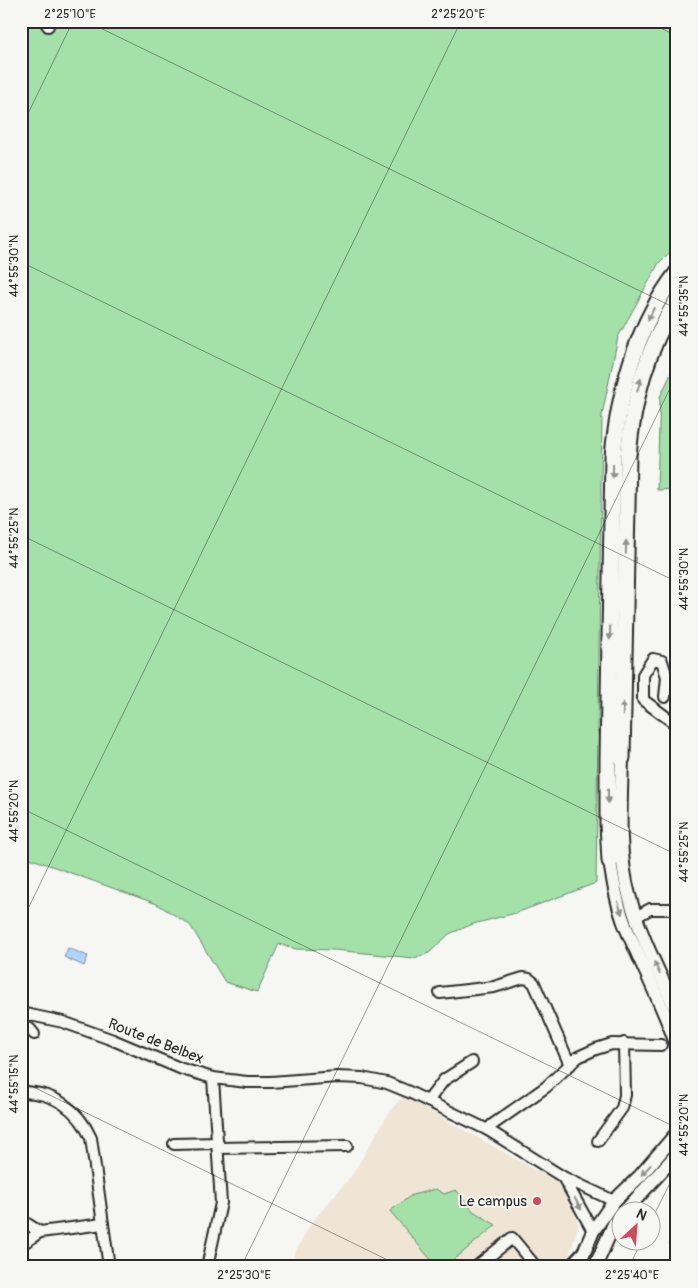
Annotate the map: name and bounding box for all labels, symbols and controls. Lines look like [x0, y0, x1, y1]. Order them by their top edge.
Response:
text: 2°25'10"E [44, 7, 96, 22]
text: 2°25'20"E [431, 7, 485, 22]
text: 44°55'30"N [7, 235, 22, 297]
text: 44°55'35"N [677, 276, 692, 336]
one-way arrow [647, 307, 655, 322]
one-way arrow [636, 378, 644, 393]
one-way arrow [609, 463, 617, 479]
text: 44°55'25"N [7, 508, 22, 568]
one-way arrow [622, 538, 630, 554]
text: 44°55'30"N [677, 548, 692, 610]
one-way arrow [606, 626, 614, 642]
one-way arrow [619, 701, 627, 717]
text: 44°55'20"N [7, 780, 22, 842]
one-way arrow [604, 788, 612, 804]
text: 44°55'25"N [677, 822, 692, 882]
one-way arrow [617, 901, 625, 916]
one-way arrow [653, 961, 661, 975]
street label: Route de Belbex [105, 1015, 206, 1068]
text: 44°55'15"N [7, 1055, 22, 1113]
text: 44°55'20"N [677, 1094, 692, 1156]
one-way arrow [640, 1164, 652, 1176]
place label: Le campus [459, 1192, 527, 1211]
marker: Le campus [531, 1195, 543, 1207]
one-way arrow [573, 1198, 582, 1211]
north arrow [610, 1200, 660, 1250]
text: N [633, 1205, 649, 1224]
text: 2°25'30"E [217, 1268, 271, 1283]
text: 2°25'40"E [605, 1268, 659, 1283]

